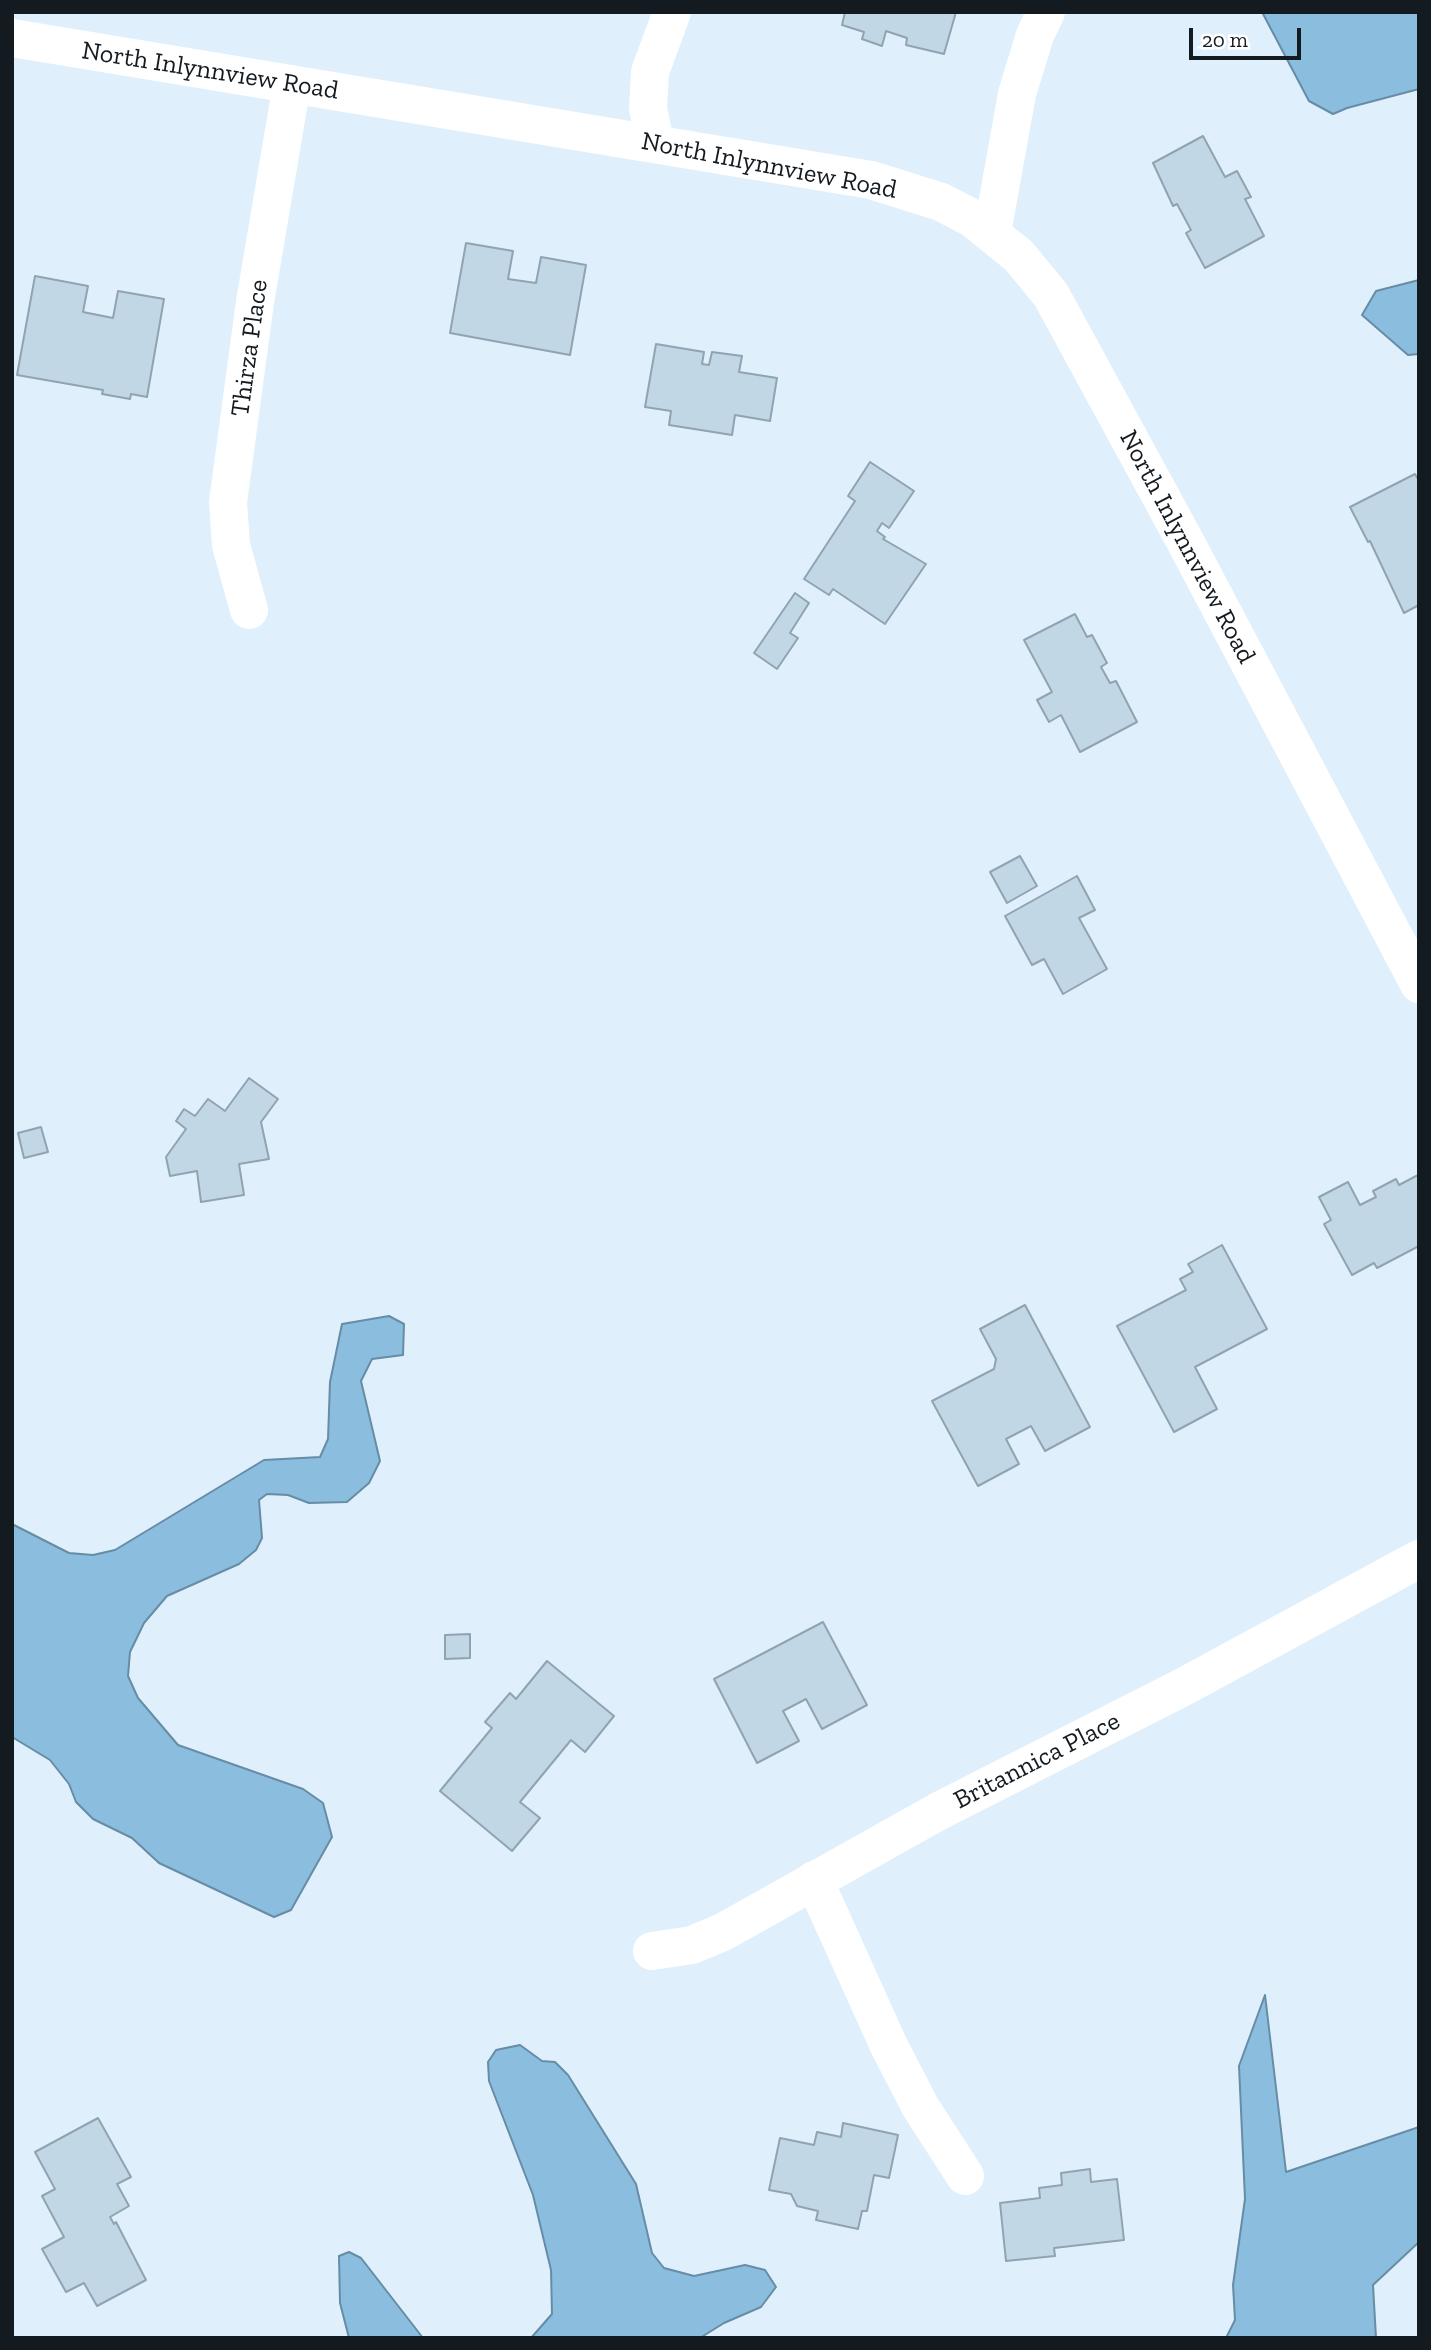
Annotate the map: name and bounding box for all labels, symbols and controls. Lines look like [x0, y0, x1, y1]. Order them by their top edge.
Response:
scale bar [1193, 14, 1305, 58]
text: 20 m [1202, 27, 1248, 52]
street label: North Inlynnview Road [79, 35, 341, 107]
street label: North Inlynnview Road [639, 126, 899, 206]
street label: Thirza Place [225, 277, 275, 419]
street label: North Inlynnview Road [1112, 425, 1262, 669]
street label: Britannica Place [949, 1706, 1125, 1816]

